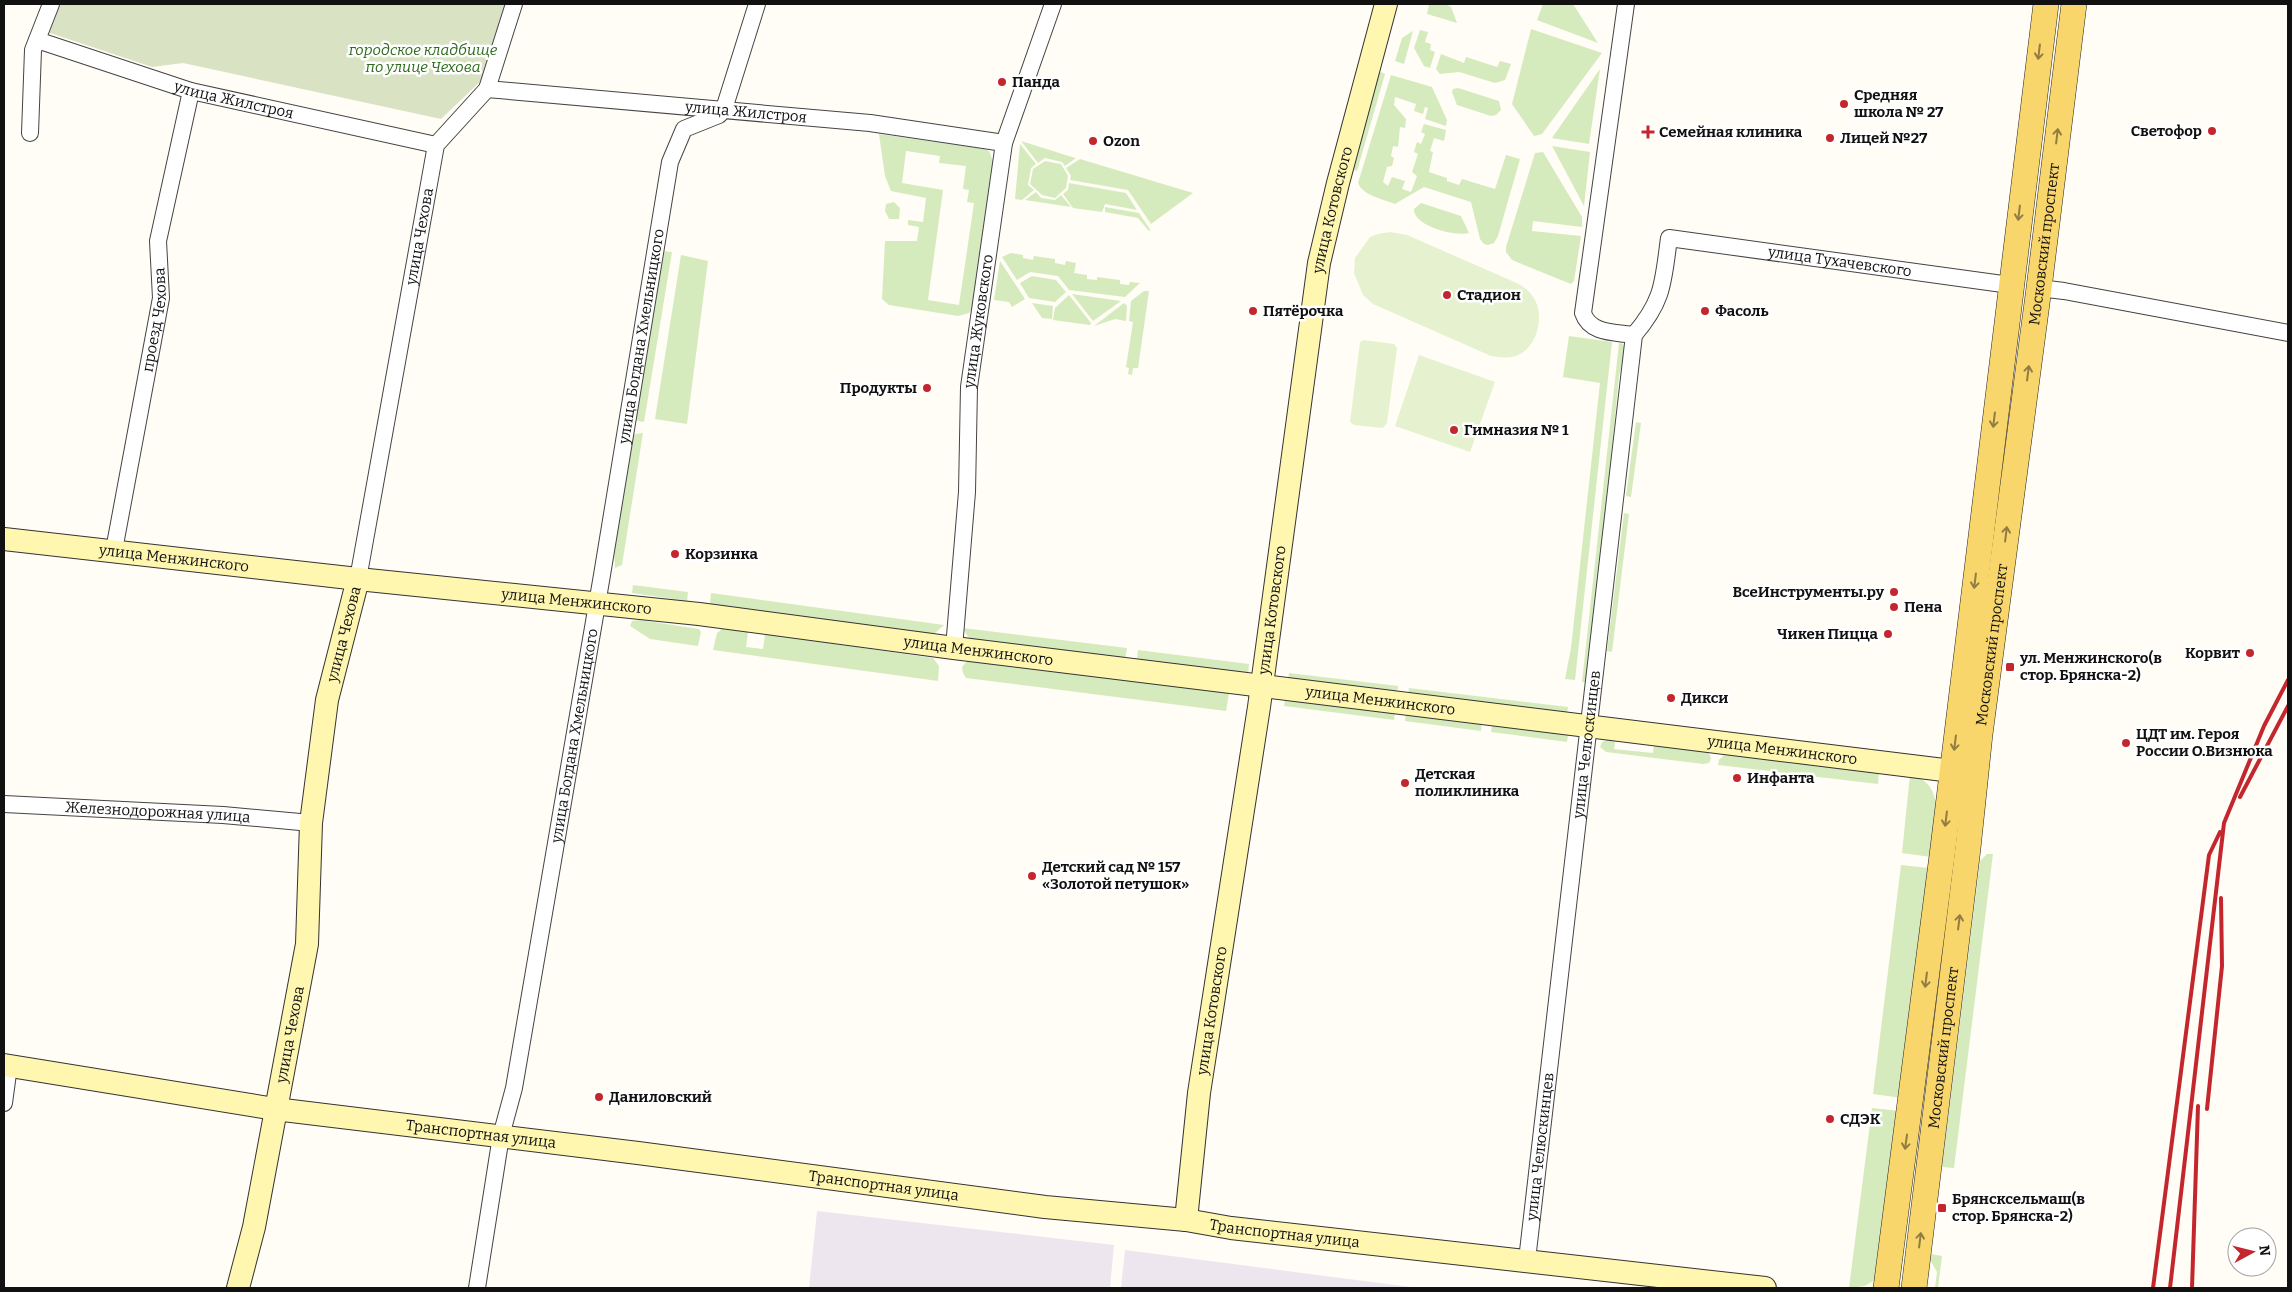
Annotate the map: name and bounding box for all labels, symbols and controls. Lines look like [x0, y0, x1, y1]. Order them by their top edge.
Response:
park label: городское кладбище по улице Чехова [348, 41, 498, 76]
one-way arrow [2034, 44, 2044, 60]
place label: Панда [1012, 73, 1061, 91]
marker: Панда [996, 76, 1008, 88]
street label: улица Жилстроя [171, 77, 295, 122]
place label: Средняя школа № 27 [1854, 86, 1943, 121]
street label: улица Жилстроя [683, 98, 808, 126]
marker: Средняя школа № 27 [1838, 98, 1850, 110]
place label: Светофор [2131, 122, 2202, 140]
place label: Семейная клиника [1659, 123, 1803, 141]
marker: Семейная клиника [1641, 125, 1655, 139]
marker: Светофор [2206, 125, 2218, 137]
one-way arrow [2053, 128, 2063, 144]
place label: Лицей №27 [1840, 129, 1927, 147]
place label: Ozon [1103, 132, 1140, 150]
marker: Лицей №27 [1824, 132, 1836, 144]
marker: Ozon [1087, 135, 1099, 147]
street label: улица Котовского [1309, 145, 1356, 275]
street label: Московский проспект [2025, 162, 2063, 326]
street label: улица Чехова [402, 187, 437, 287]
one-way arrow [2014, 205, 2024, 221]
street label: улица Богдана Хмельницкого [615, 227, 668, 446]
street label: улица Тухачевского [1766, 243, 1913, 280]
street label: улица Жуковского [960, 253, 997, 390]
street label: проезд Чехова [138, 267, 170, 374]
place label: Стадион [1457, 286, 1521, 304]
marker: Стадион [1441, 289, 1453, 301]
place label: Пятёрочка [1263, 302, 1344, 320]
place label: Фасоль [1715, 302, 1769, 320]
marker: Пятёрочка [1247, 305, 1259, 317]
marker: Фасоль [1699, 305, 1711, 317]
one-way arrow [2023, 366, 2033, 382]
place label: Продукты [840, 379, 917, 397]
marker: Продукты [921, 382, 933, 394]
one-way arrow [1989, 412, 1999, 428]
place label: Гимназия № 1 [1464, 421, 1569, 439]
marker: Гимназия № 1 [1448, 424, 1460, 436]
one-way arrow [2001, 527, 2011, 543]
street label: улица Менжинского [97, 541, 250, 576]
place label: Корзинка [685, 545, 758, 563]
street label: улица Котовского [1254, 545, 1290, 677]
marker: Корзинка [669, 548, 681, 560]
street label: Московский проспект [1972, 562, 2011, 727]
one-way arrow [1970, 573, 1980, 589]
place label: ВсеИнструменты.ру [1732, 583, 1885, 601]
street label: улица Чехова [323, 584, 365, 685]
street label: улица Менжинского [500, 585, 652, 618]
marker: ВсеИнструменты.ру [1888, 586, 1900, 598]
place label: Пена [1904, 598, 1943, 616]
marker: Пена [1888, 601, 1900, 613]
place label: Чикен Пицца [1777, 625, 1879, 643]
street label: улица Богдана Хмельницкого [547, 627, 602, 846]
marker: Чикен Пицца [1882, 628, 1894, 640]
street label: улица Менжинского [902, 632, 1054, 669]
place label: Корвит [2185, 644, 2241, 662]
marker: Корвит [2244, 647, 2256, 659]
place label: ул. Менжинского(в стор. Брянска-2) [2019, 649, 2162, 684]
marker: ул. Менжинского(в стор. Брянска-2) [2004, 661, 2016, 673]
street label: улица Челюскинцев [1569, 669, 1604, 820]
street label: улица Менжинского [1304, 682, 1456, 719]
place label: Дикси [1681, 689, 1728, 707]
marker: Дикси [1665, 692, 1677, 704]
place label: ЦДТ им. Героя России О.Визнюка [2136, 725, 2273, 760]
street label: улица Менжинского [1706, 732, 1858, 768]
one-way arrow [1950, 734, 1960, 750]
marker: ЦДТ им. Героя России О.Визнюка [2120, 737, 2132, 749]
place label: Детская поликлиника [1415, 765, 1520, 800]
place label: Инфанта [1747, 769, 1815, 787]
marker: Инфанта [1731, 772, 1743, 784]
marker: Детская поликлиника [1399, 777, 1411, 789]
street label: Железнодорожная улица [65, 798, 251, 826]
one-way arrow [1941, 811, 1951, 827]
place label: Детский сад № 157 «Золотой петушок» [1042, 858, 1189, 893]
marker: Детский сад № 157 «Золотой петушок» [1026, 870, 1038, 882]
one-way arrow [1954, 915, 1964, 931]
street label: улица Котовского [1193, 945, 1231, 1077]
street label: Московский проспект [1925, 966, 1962, 1130]
one-way arrow [1921, 972, 1931, 988]
street label: улица Чехова [272, 984, 308, 1085]
street label: улица Челюскинцев [1522, 1072, 1558, 1223]
place label: Даниловский [609, 1088, 712, 1106]
marker: Даниловский [593, 1091, 605, 1103]
place label: СДЭК [1840, 1110, 1881, 1128]
marker: СДЭК [1824, 1113, 1836, 1125]
street label: Транспортная улица [405, 1116, 557, 1152]
one-way arrow [1900, 1133, 1910, 1149]
street label: Транспортная улица [807, 1167, 960, 1204]
place label: Брянсксельмаш(в стор. Брянска-2) [1952, 1190, 2085, 1225]
marker: Брянсксельмаш(в стор. Брянска-2) [1936, 1202, 1948, 1214]
street label: Транспортная улица [1208, 1215, 1361, 1251]
north arrow [2227, 1227, 2277, 1277]
one-way arrow [1915, 1232, 1925, 1248]
text: N [2255, 1244, 2274, 1257]

